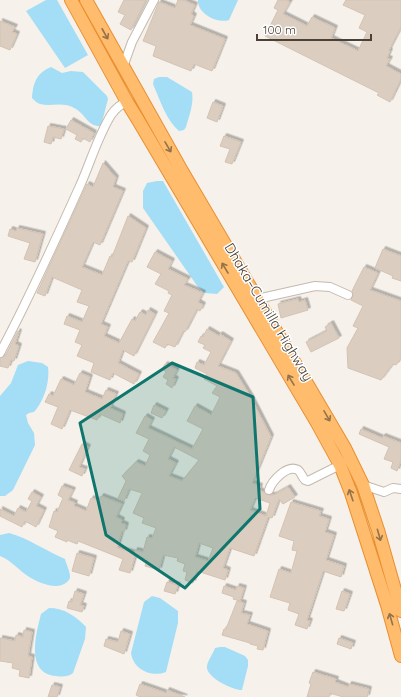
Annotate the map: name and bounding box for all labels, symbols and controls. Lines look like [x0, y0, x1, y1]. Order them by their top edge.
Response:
scale bar [257, 16, 371, 42]
text: 100 m [263, 22, 296, 37]
one-way arrow [101, 28, 109, 40]
one-way arrow [165, 141, 173, 153]
street label: Dhaka–Cumilla Highway [221, 240, 317, 384]
one-way arrow [221, 263, 229, 274]
one-way arrow [287, 374, 295, 386]
one-way arrow [323, 410, 331, 422]
one-way arrow [347, 489, 354, 502]
one-way arrow [376, 528, 383, 541]
one-way arrow [386, 613, 394, 626]

